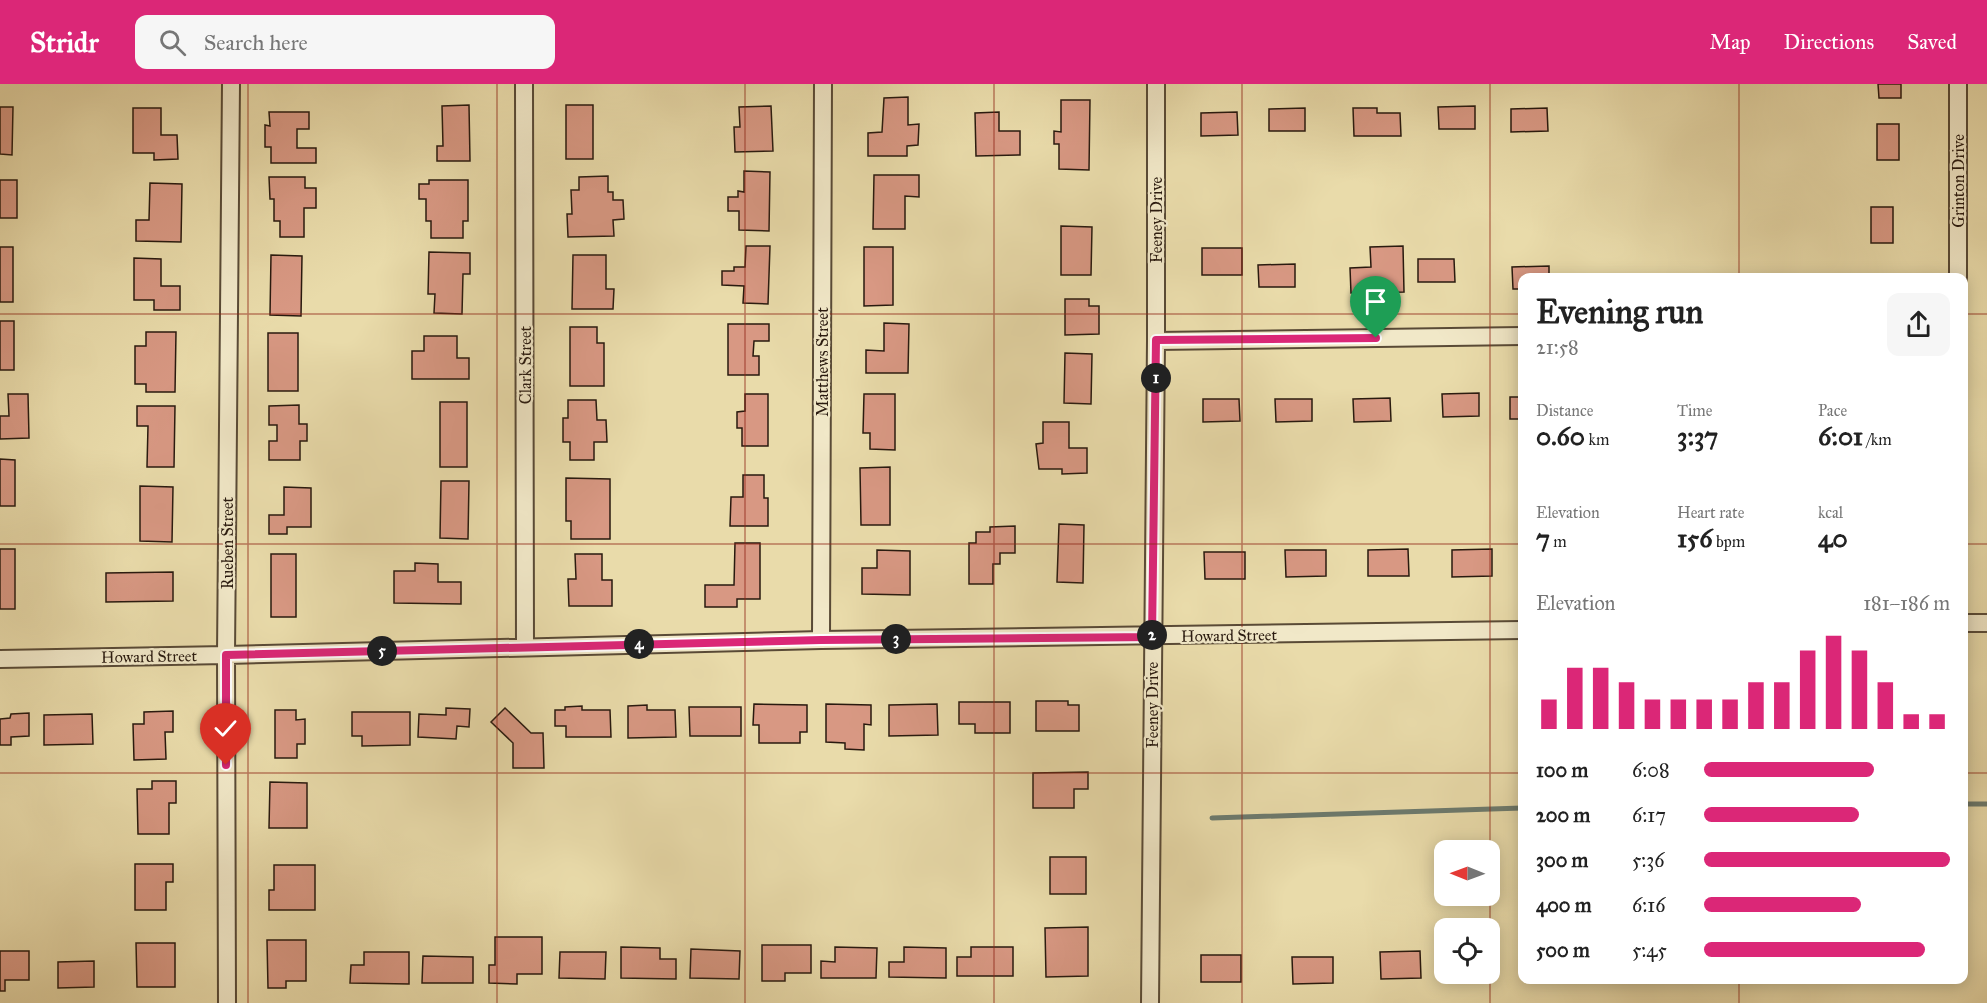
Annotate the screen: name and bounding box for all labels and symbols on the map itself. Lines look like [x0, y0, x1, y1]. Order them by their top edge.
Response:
street label: Grinton Drive [1949, 134, 1968, 228]
street label: Feeney Drive [1147, 176, 1166, 263]
pin [1350, 276, 1401, 338]
street label: Matthews Street [813, 307, 832, 417]
street label: Clark Street [516, 325, 535, 404]
pin: 1 [1141, 363, 1171, 393]
street label: Rueben Street [218, 496, 237, 589]
pin: 2 [1137, 620, 1167, 650]
pin: 3 [881, 624, 911, 654]
street label: Howard Street [1181, 625, 1278, 646]
pin: 4 [624, 629, 654, 659]
pin: 5 [367, 636, 397, 666]
street label: Howard Street [101, 646, 198, 667]
street label: Feeney Drive [1143, 661, 1162, 748]
pin [200, 703, 251, 765]
north arrow [1434, 840, 1500, 906]

